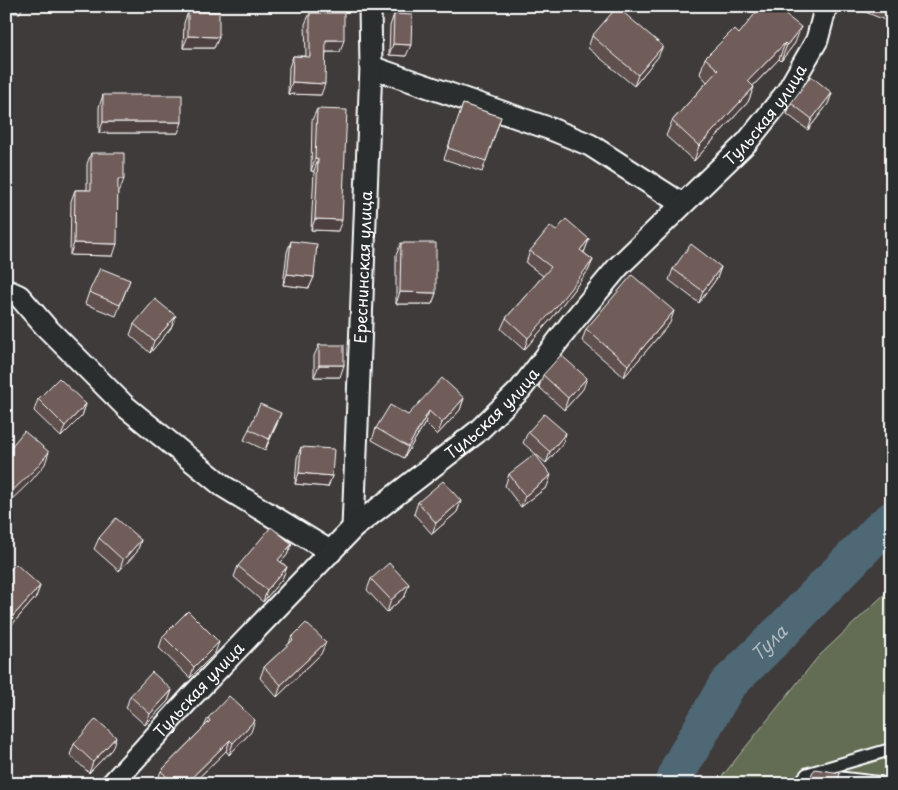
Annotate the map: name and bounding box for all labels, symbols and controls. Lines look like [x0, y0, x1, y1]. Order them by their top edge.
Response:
street label: Тульская улица [717, 59, 812, 170]
street label: Ереснинская улица [347, 190, 377, 344]
street label: Тульская улица [439, 362, 544, 464]
water label: Тула [744, 618, 793, 666]
street label: Тульская улица [147, 636, 249, 742]

